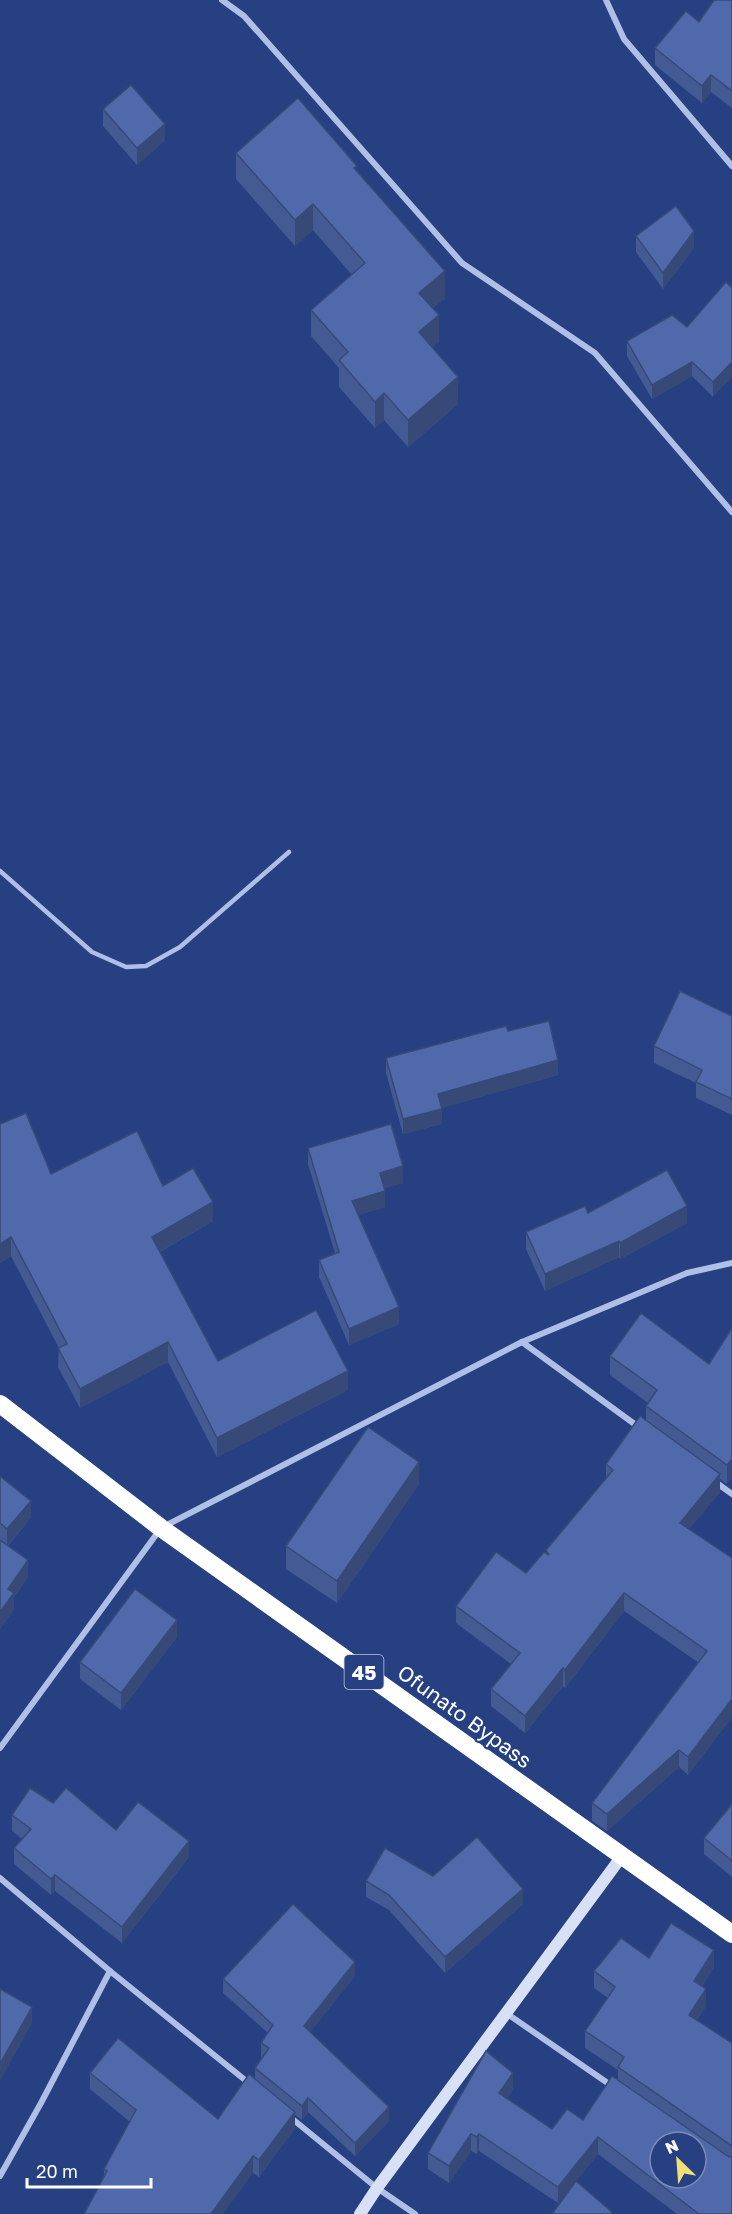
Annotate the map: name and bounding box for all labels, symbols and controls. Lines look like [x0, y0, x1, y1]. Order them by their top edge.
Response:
road number: 45 [344, 1655, 384, 1689]
street label: Ofunato Bypass [393, 1659, 537, 1773]
north arrow [648, 2130, 708, 2190]
text: N [662, 2135, 681, 2158]
scale bar [27, 2151, 152, 2189]
text: 20 m [36, 2160, 78, 2182]

